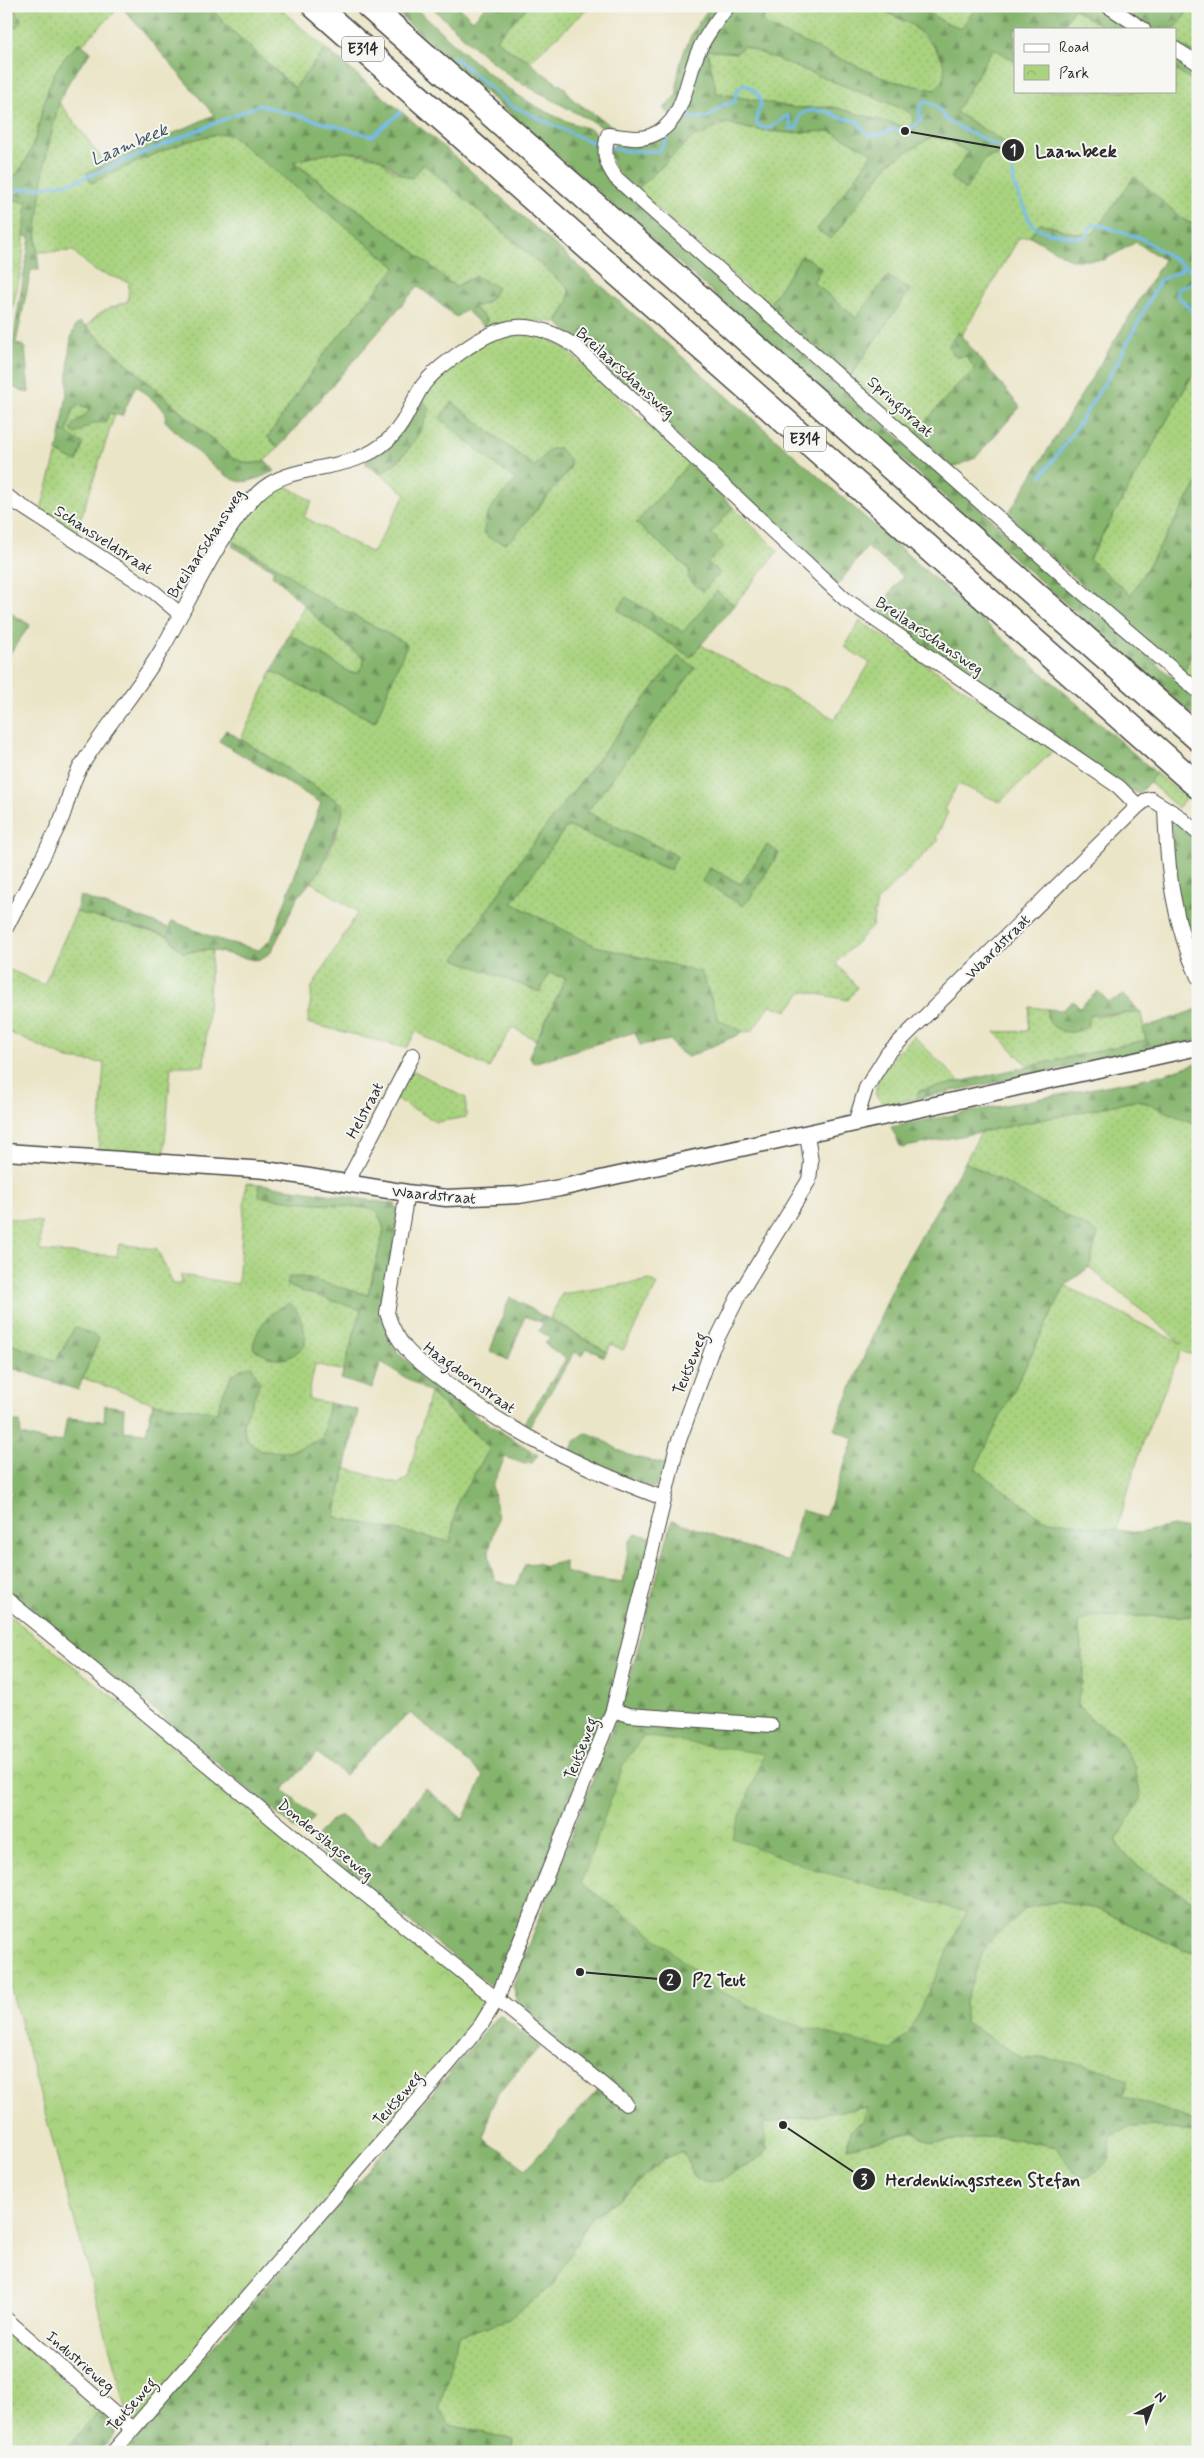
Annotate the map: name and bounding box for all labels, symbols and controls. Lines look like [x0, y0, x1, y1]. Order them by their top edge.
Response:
legend [1014, 28, 1176, 92]
road number: E314 [342, 36, 384, 62]
text: Road [1059, 38, 1089, 58]
text: Park [1059, 64, 1089, 84]
water label: Laambeek [87, 118, 172, 172]
callout: Laambeek [1000, 134, 1127, 167]
text: Laambeek [1035, 140, 1117, 164]
text: 1 [1010, 141, 1016, 161]
street label: Breilaarschansweg [571, 323, 679, 423]
street label: Springstraat [862, 372, 937, 443]
road number: E314 [784, 426, 826, 452]
street label: Breilaarschansweg [163, 485, 250, 603]
street label: Schansveldstraat [50, 501, 156, 580]
street label: Breilaarschansweg [871, 592, 987, 680]
street label: Waardstraat [961, 910, 1035, 984]
street label: Helstraat [342, 1079, 389, 1143]
street label: Waardstraat [391, 1181, 477, 1210]
street label: Teutseweg [668, 1329, 713, 1398]
street label: Haagdoornstraat [418, 1338, 520, 1420]
street label: Teutseweg [560, 1714, 604, 1783]
street label: Donderslagseweg [273, 1795, 378, 1885]
callout: P2 Teut [657, 1963, 756, 1996]
text: P2 Teut [692, 1969, 746, 1993]
text: 2 [666, 1971, 674, 1991]
street label: Teutseweg [369, 2067, 428, 2131]
callout: Herdenkingssteen Stefan [852, 2163, 1089, 2196]
text: Herdenkingssteen Stefan [886, 2169, 1080, 2193]
text: 3 [861, 2171, 868, 2191]
street label: Industrieweg [41, 2326, 119, 2399]
street label: Teutseweg [103, 2373, 162, 2437]
north arrow [1126, 2380, 1176, 2430]
text: N [1151, 2387, 1170, 2407]

